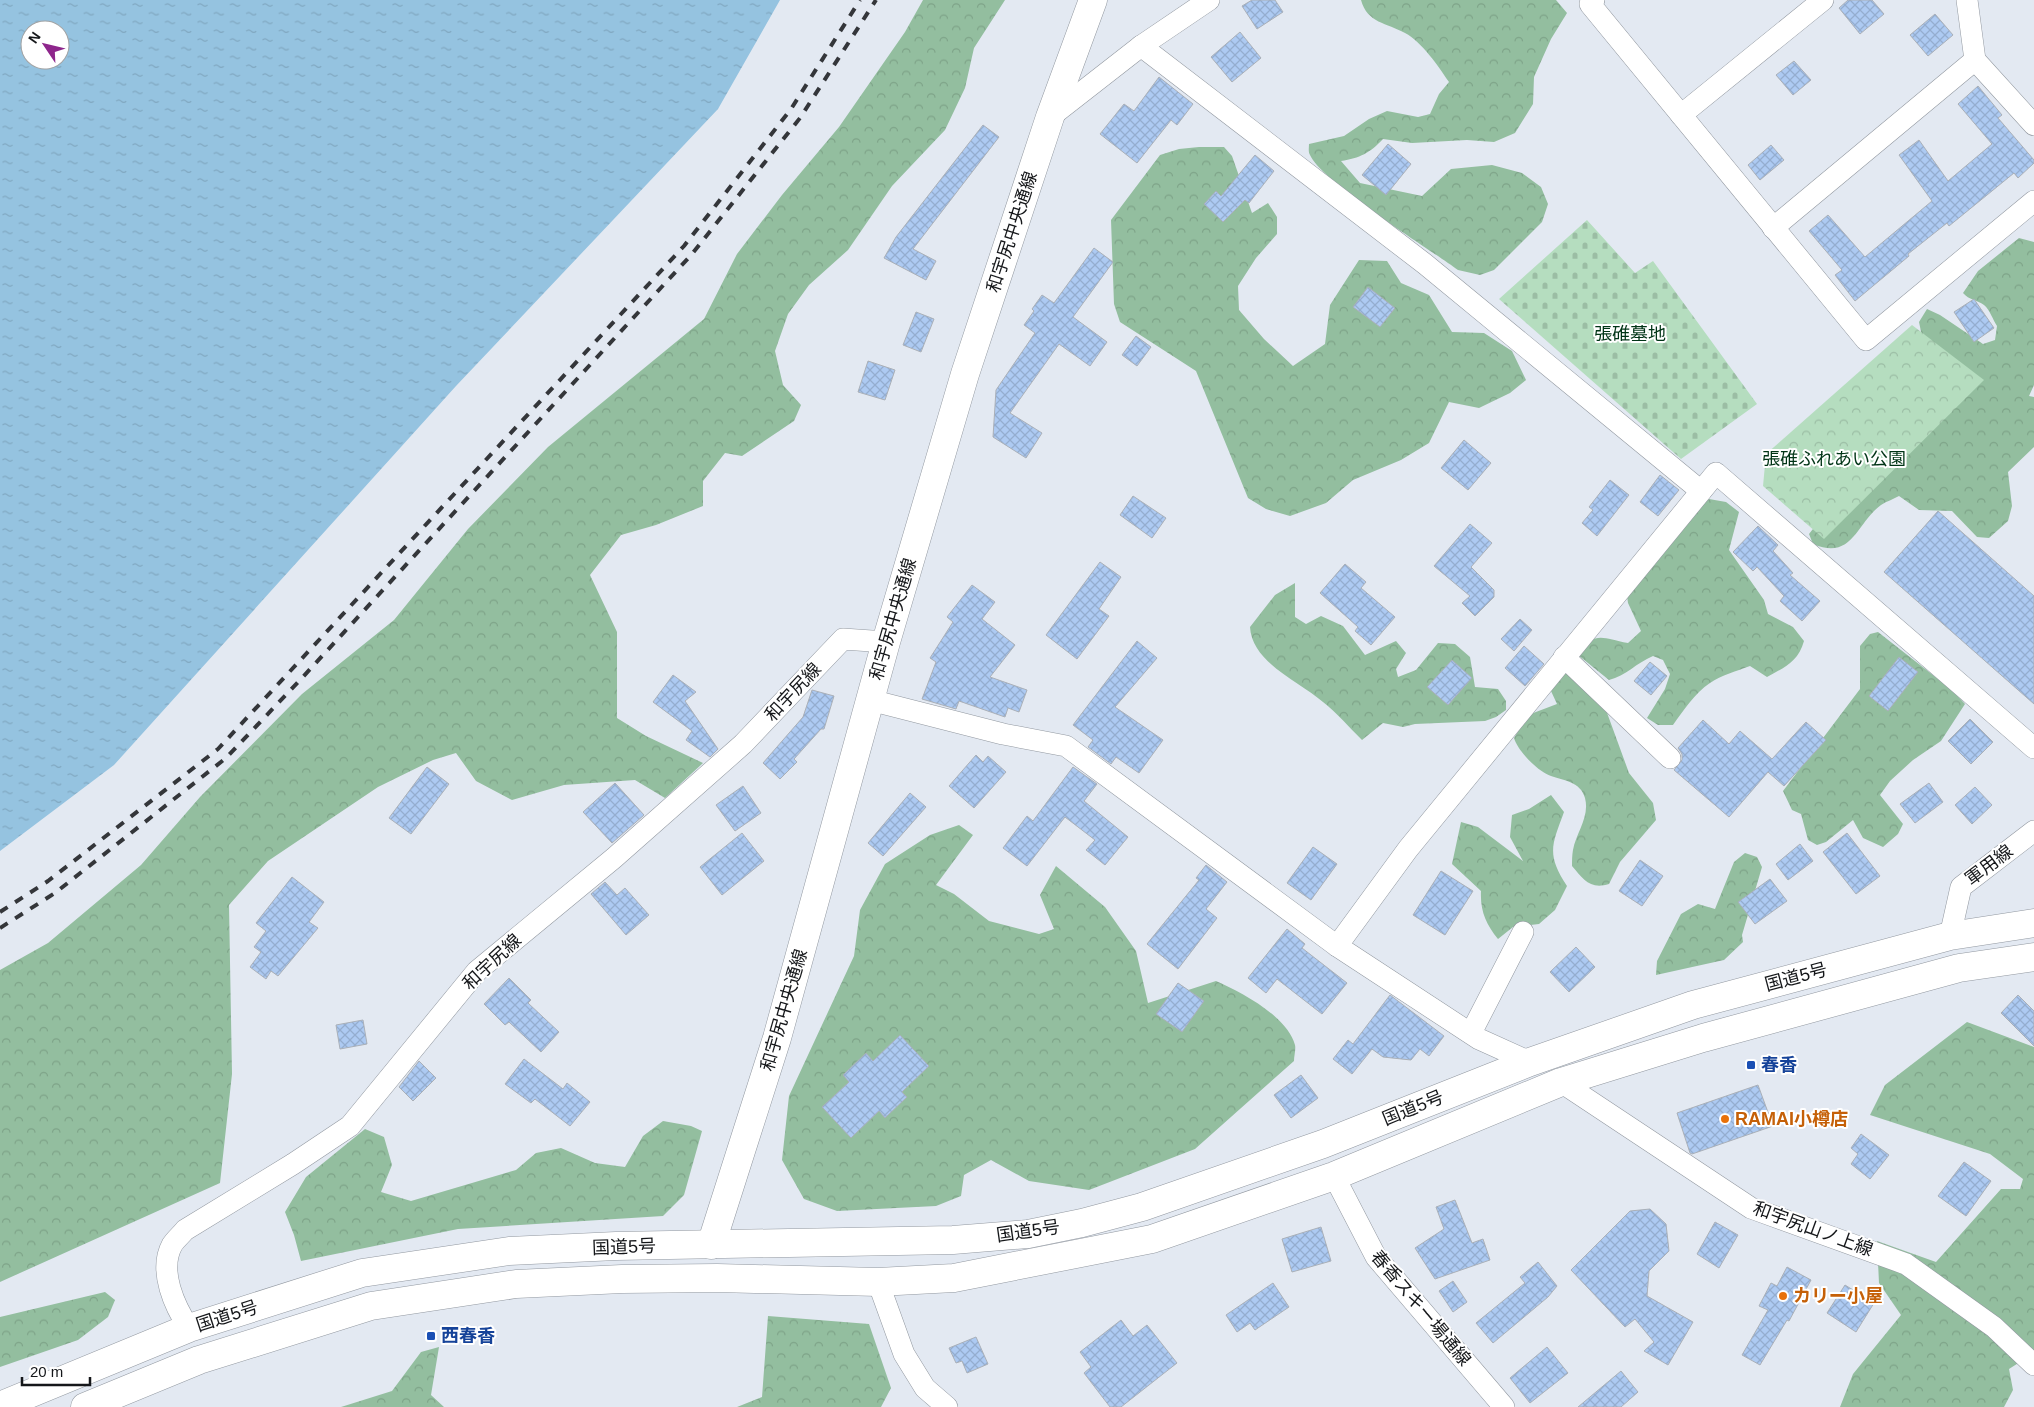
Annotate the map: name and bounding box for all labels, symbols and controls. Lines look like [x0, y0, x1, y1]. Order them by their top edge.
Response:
north arrow [20, 20, 70, 70]
text: N [25, 29, 44, 46]
street label: 和宇尻中央通線 [983, 169, 1041, 295]
park label: 張碓墓地 [1594, 324, 1666, 344]
park label: 張碓ふれあい公園 [1762, 449, 1906, 469]
street label: 和宇尻中央通線 [866, 556, 920, 682]
street label: 和宇尻線 [761, 659, 825, 725]
street label: 軍用線 [1961, 841, 2017, 889]
street label: 和宇尻線 [459, 930, 525, 994]
street label: 和宇尻中央通線 [757, 947, 811, 1073]
street label: 国道5号 [1762, 959, 1830, 995]
place label: 春香 [1761, 1055, 1797, 1075]
marker: 春香 [1745, 1059, 1757, 1071]
street label: 国道5号 [1380, 1087, 1446, 1129]
place label: RAMAI小樽店 [1735, 1109, 1848, 1129]
marker: RAMAI小樽店 [1719, 1113, 1731, 1125]
street label: 和宇尻山ノ上線 [1750, 1198, 1876, 1260]
street label: 国道5号 [995, 1217, 1061, 1245]
street label: 国道5号 [592, 1236, 656, 1258]
street label: 春香スキー場通線 [1367, 1246, 1475, 1370]
place label: カリー小屋 [1793, 1286, 1883, 1306]
marker: カリー小屋 [1777, 1290, 1789, 1302]
street label: 国道5号 [193, 1297, 261, 1335]
place label: 西春香 [441, 1326, 495, 1346]
marker: 西春香 [425, 1330, 437, 1342]
scale bar [22, 1354, 90, 1386]
text: 20 m [30, 1363, 63, 1380]

